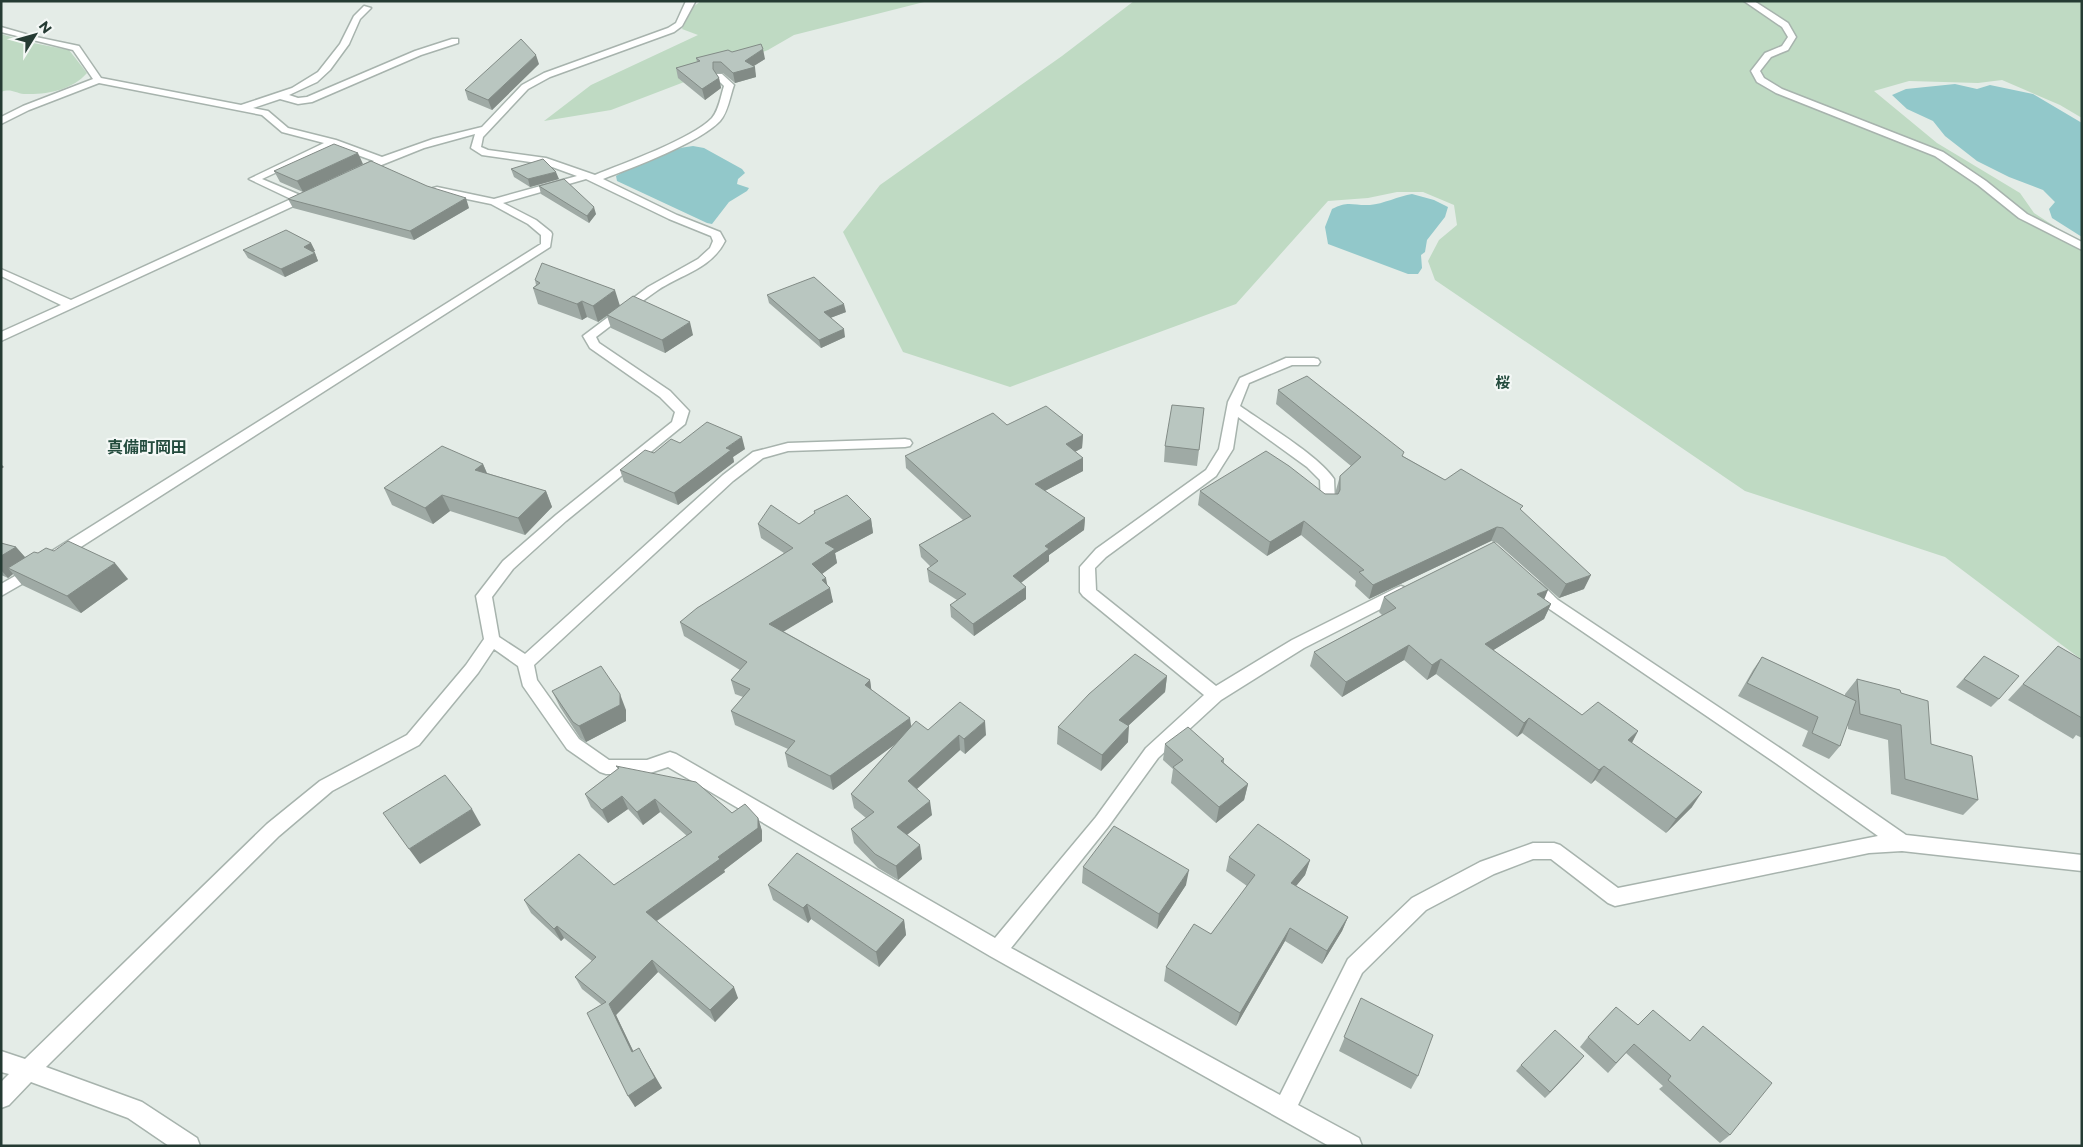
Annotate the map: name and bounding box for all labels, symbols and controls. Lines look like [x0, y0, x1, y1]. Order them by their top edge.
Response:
north arrow [10, 10, 60, 60]
text: N [35, 17, 56, 37]
district label: 桜 [1495, 373, 1511, 392]
district label: 真備町岡田 [107, 438, 187, 457]

